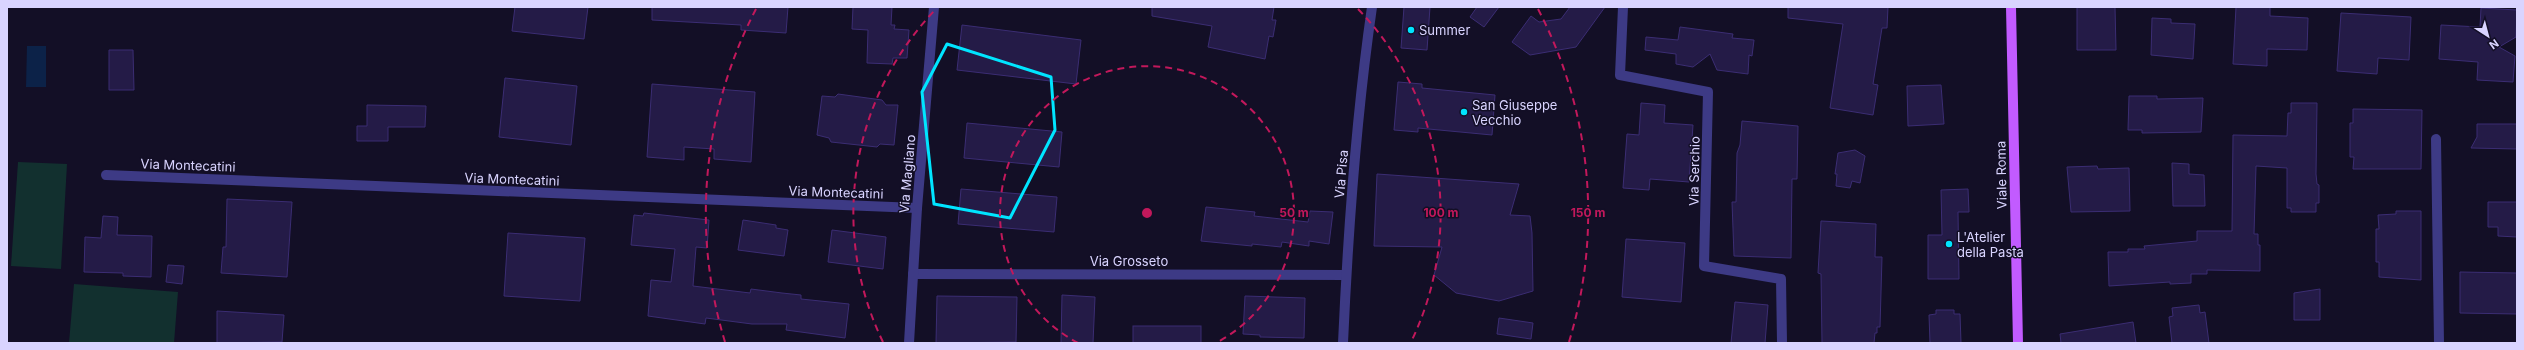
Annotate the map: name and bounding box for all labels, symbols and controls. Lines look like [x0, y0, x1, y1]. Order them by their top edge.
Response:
north arrow [2468, 16, 2508, 56]
place label: Summer [1419, 22, 1470, 38]
marker: Summer [1406, 25, 1416, 35]
text: N [2486, 36, 2501, 52]
place label: San Giuseppe Vecchio [1472, 97, 1557, 128]
marker: San Giuseppe Vecchio [1459, 107, 1469, 117]
street label: Via Magliano [896, 134, 918, 214]
street label: Via Serchio [1685, 136, 1703, 206]
street label: Viale Roma [1992, 141, 2010, 209]
street label: Via Pisa [1331, 149, 1351, 199]
street label: Via Montecatini [140, 155, 236, 175]
street label: Via Montecatini [464, 169, 560, 189]
street label: Via Montecatini [788, 182, 884, 202]
text: 50 m [1279, 205, 1309, 220]
text: 100 m [1423, 205, 1459, 220]
text: 150 m [1571, 205, 1605, 220]
centre of rings [1140, 206, 1154, 220]
place label: L'Atelier della Pasta [1957, 229, 2024, 260]
marker: L'Atelier della Pasta [1944, 239, 1954, 249]
street label: Via Grosseto [1090, 253, 1168, 269]

